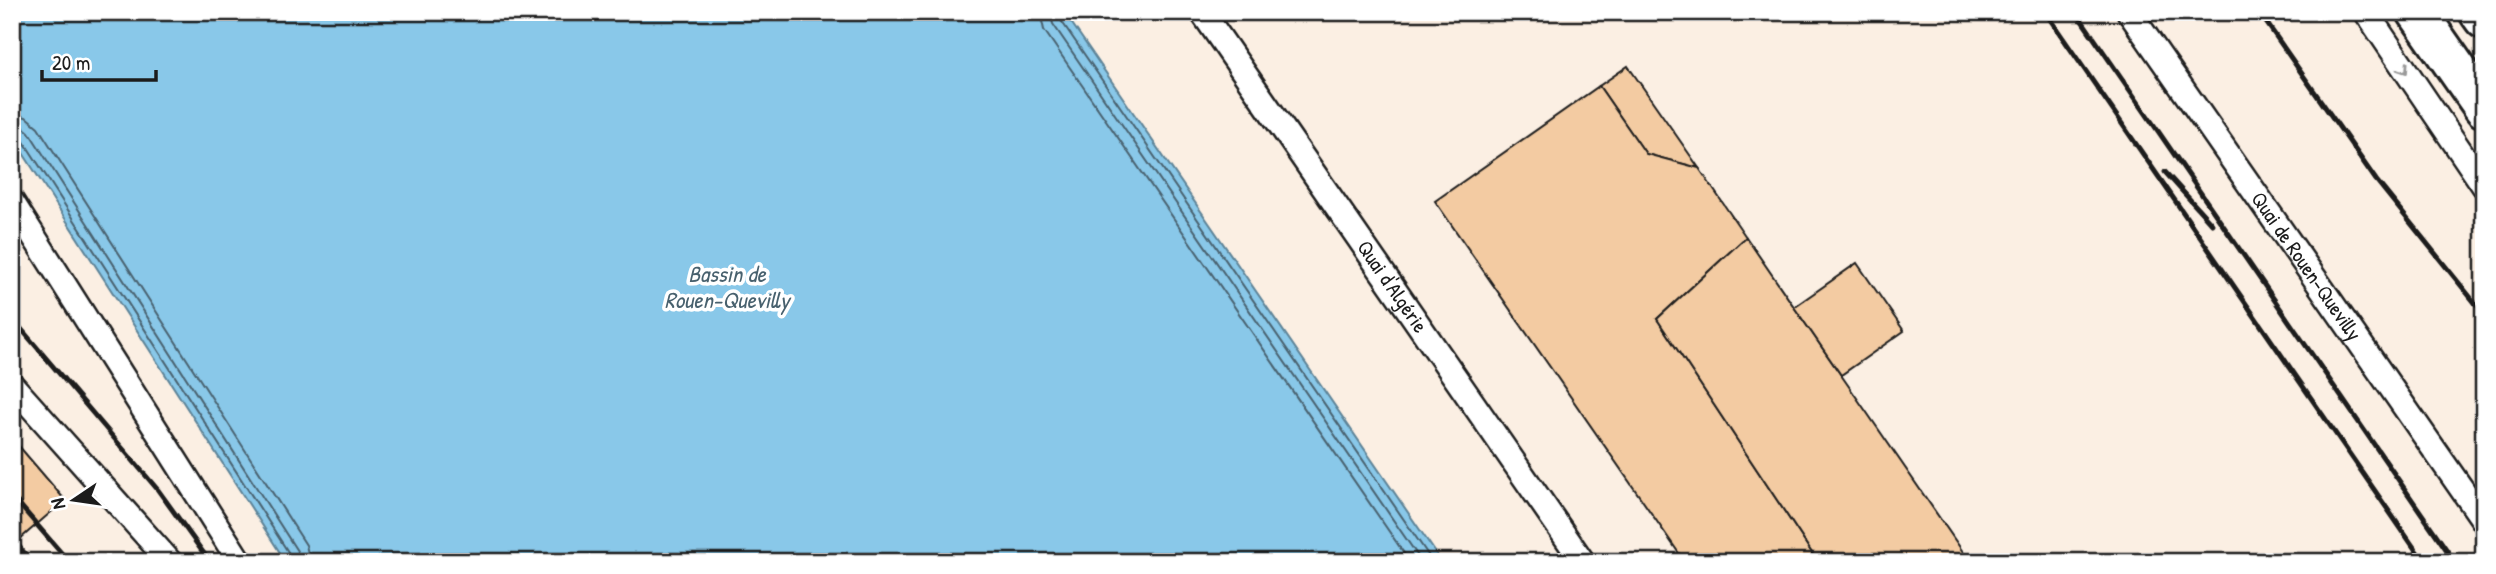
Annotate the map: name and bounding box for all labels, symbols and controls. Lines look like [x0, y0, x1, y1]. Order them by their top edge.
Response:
scale bar [42, 38, 156, 82]
text: 20 m [52, 48, 90, 77]
one-way arrow [2396, 61, 2408, 74]
street label: Quai de Rouen-Quevilly [2245, 186, 2369, 346]
street label: Quai d'Algérie [1350, 234, 1435, 338]
water label: Bassin de Rouen-Quevilly [664, 258, 792, 316]
north arrow [38, 466, 108, 536]
text: N [44, 496, 71, 512]

